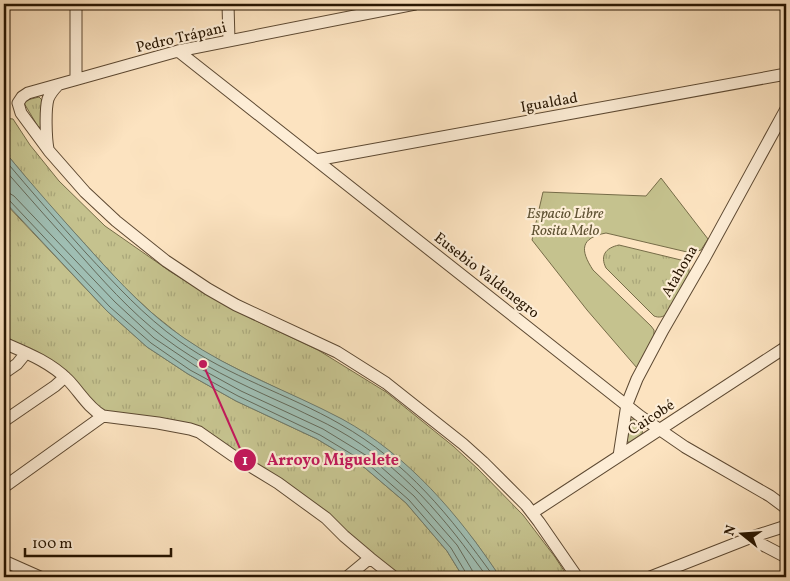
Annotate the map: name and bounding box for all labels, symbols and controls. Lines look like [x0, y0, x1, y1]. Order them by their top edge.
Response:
street label: Pedro Trápani [134, 18, 229, 59]
street label: Igualdad [519, 88, 580, 119]
park label: Espacio Libre Rosita Melo [527, 204, 604, 242]
street label: Eusebio Valdenegro [429, 228, 543, 324]
street label: Atahona [657, 242, 703, 301]
street label: Caicobé [624, 395, 679, 441]
callout: Arroyo Miguelete [232, 444, 409, 475]
text: Arroyo Miguelete [267, 450, 399, 472]
text: 1 [242, 451, 248, 472]
north arrow [718, 508, 768, 558]
text: N [720, 523, 742, 538]
scale bar [25, 526, 171, 558]
text: 100 m [32, 534, 72, 555]

